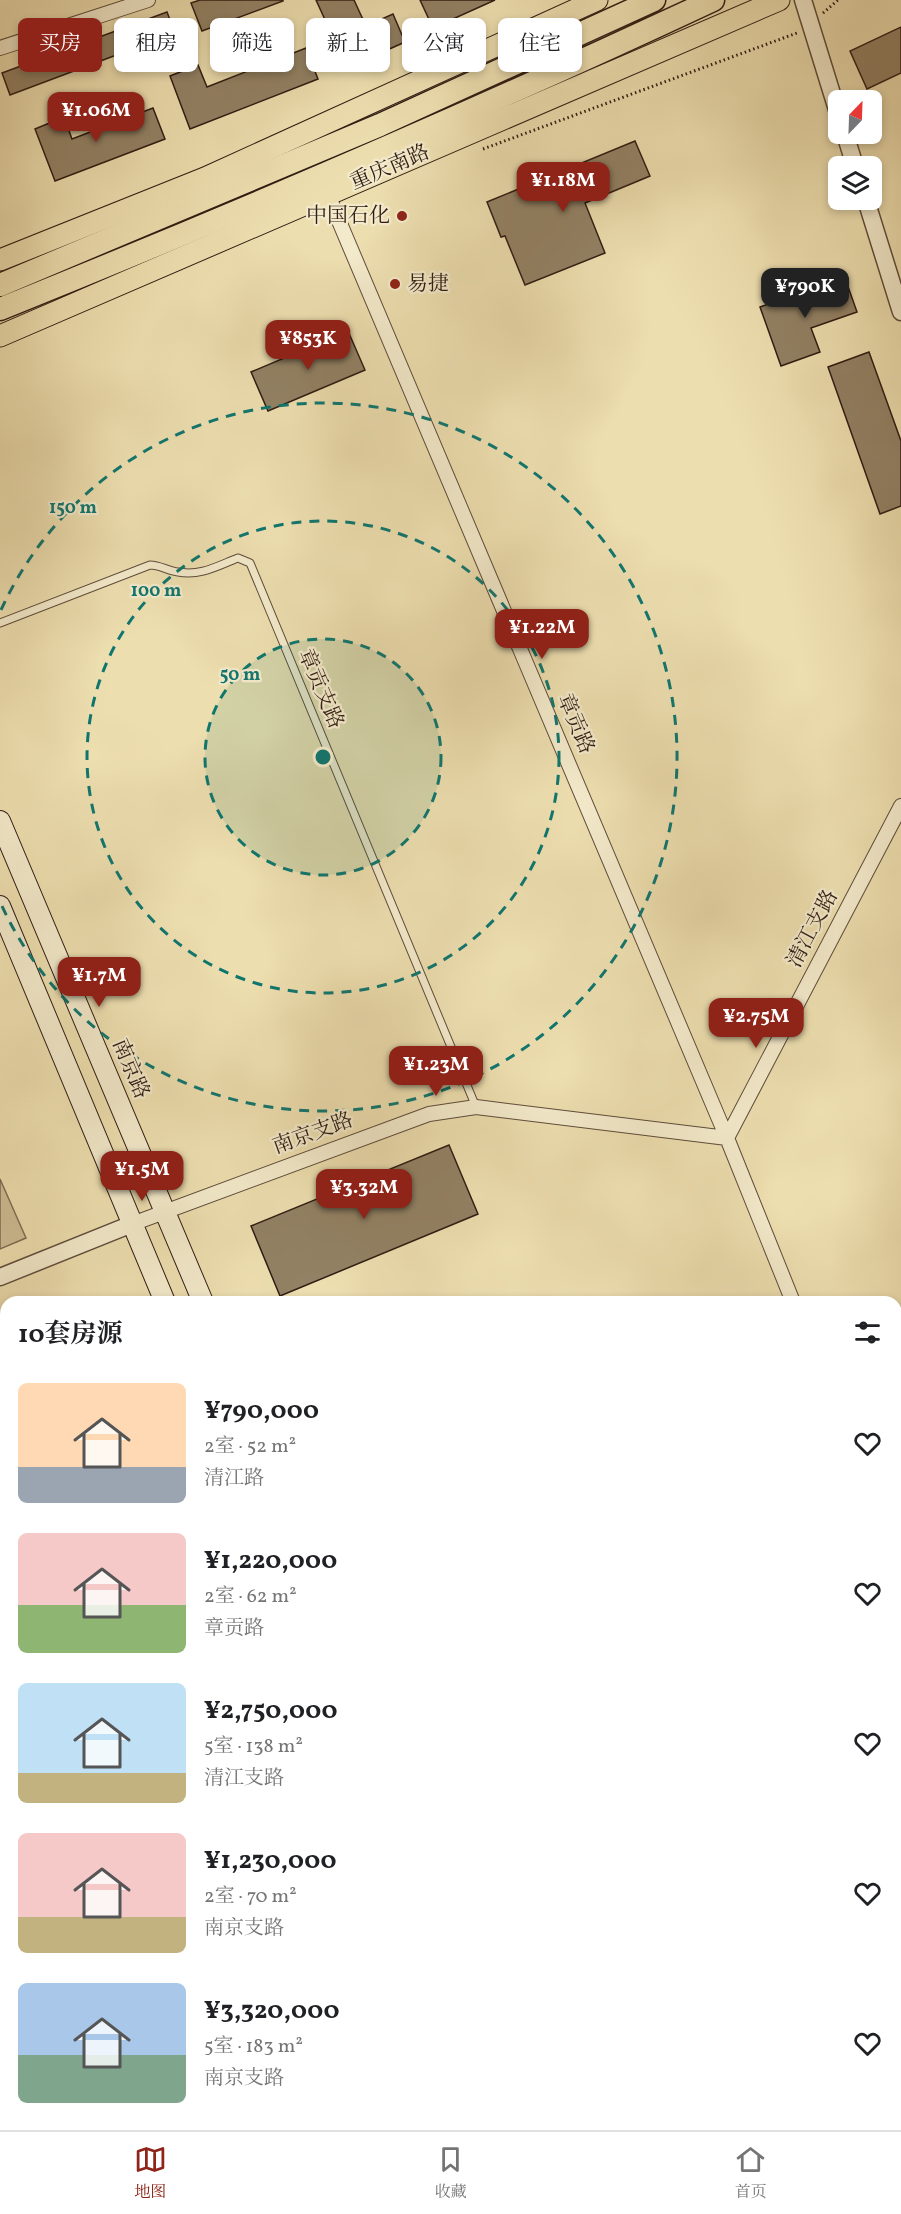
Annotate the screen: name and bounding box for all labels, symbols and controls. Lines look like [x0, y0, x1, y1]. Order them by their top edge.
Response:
chip: 买房 [18, 18, 102, 72]
chip: 租房 [114, 18, 198, 72]
chip: 筛选 [210, 18, 294, 72]
chip: 新上 [306, 18, 390, 72]
chip: 公寓 [402, 18, 486, 72]
chip: 住宅 [498, 18, 582, 72]
north arrow [828, 90, 882, 144]
map controls [828, 90, 882, 210]
pin: ¥1.06M [47, 92, 145, 143]
text: ¥1.06M [61, 97, 131, 125]
street label: 重庆南路 [346, 138, 434, 198]
button: layers [828, 156, 882, 210]
pin: ¥1.18M [514, 162, 612, 213]
text: ¥1.18M [531, 167, 595, 195]
place label: 中国石化 [306, 202, 390, 231]
marker: 中国石化 [395, 209, 409, 223]
pin: ¥790K [763, 268, 847, 319]
place label: 易捷 [407, 270, 449, 299]
text: ¥790K [775, 273, 835, 301]
marker: 易捷 [388, 277, 402, 291]
pin: ¥853K [266, 320, 350, 371]
text: ¥853K [279, 325, 337, 353]
text: 150 m [49, 496, 97, 521]
text: 100 m [131, 579, 181, 604]
pin: ¥1.22M [493, 609, 591, 660]
text: ¥1.22M [509, 614, 575, 642]
street label: 章贡支路 [290, 645, 350, 733]
text: 50 m [220, 663, 260, 688]
street label: 章贡路 [549, 689, 601, 759]
centre of rings [313, 747, 333, 767]
street label: 清江支路 [780, 885, 846, 973]
pin: ¥1.7M [57, 957, 141, 1008]
text: ¥1.7M [72, 962, 126, 990]
pin: ¥2.75M [707, 998, 805, 1049]
text: ¥2.75M [723, 1003, 789, 1031]
street label: 南京路 [104, 1034, 156, 1104]
pin: ¥1.23M [387, 1046, 485, 1097]
text: ¥1.23M [403, 1051, 469, 1079]
street label: 南京支路 [269, 1106, 357, 1162]
pin: ¥1.5M [100, 1151, 184, 1202]
text: ¥1.5M [114, 1156, 170, 1184]
pin: ¥3.32M [315, 1169, 413, 1220]
text: ¥3.32M [330, 1174, 398, 1202]
icon: filters [851, 1316, 884, 1349]
text: 10套房源 [18, 1317, 122, 1353]
text: ¥790,000 [204, 1393, 319, 1429]
icon: home [66, 1407, 138, 1479]
icon: heart [851, 1427, 884, 1460]
text: 2室 · 52 m² [204, 1433, 296, 1461]
text: 清江路 [204, 1465, 264, 1493]
text: ¥1,220,000 [204, 1543, 337, 1579]
icon: home [66, 1557, 138, 1629]
icon: heart [851, 1577, 884, 1610]
text: 2室 · 62 m² [204, 1583, 297, 1611]
text: 章贡路 [204, 1615, 264, 1643]
text: ¥2,750,000 [204, 1693, 337, 1729]
icon: home [66, 1707, 138, 1779]
icon: heart [851, 1727, 884, 1760]
text: 5室 · 138 m² [204, 1733, 303, 1761]
text: 清江支路 [204, 1765, 284, 1793]
text: ¥1,230,000 [204, 1843, 336, 1879]
icon: home [66, 1857, 138, 1929]
icon: heart [851, 1877, 884, 1910]
text: 2室 · 70 m² [204, 1883, 297, 1911]
text: 南京支路 [204, 1915, 284, 1943]
text: ¥3,320,000 [204, 1993, 339, 2029]
icon: home [66, 2007, 138, 2079]
icon: heart [851, 2027, 884, 2060]
text: 5室 · 183 m² [204, 2033, 303, 2061]
text: 南京支路 [204, 2065, 284, 2093]
tab: 地图 [134, 2143, 167, 2204]
tab: 收藏 [434, 2143, 467, 2204]
tab: 首页 [734, 2143, 767, 2204]

